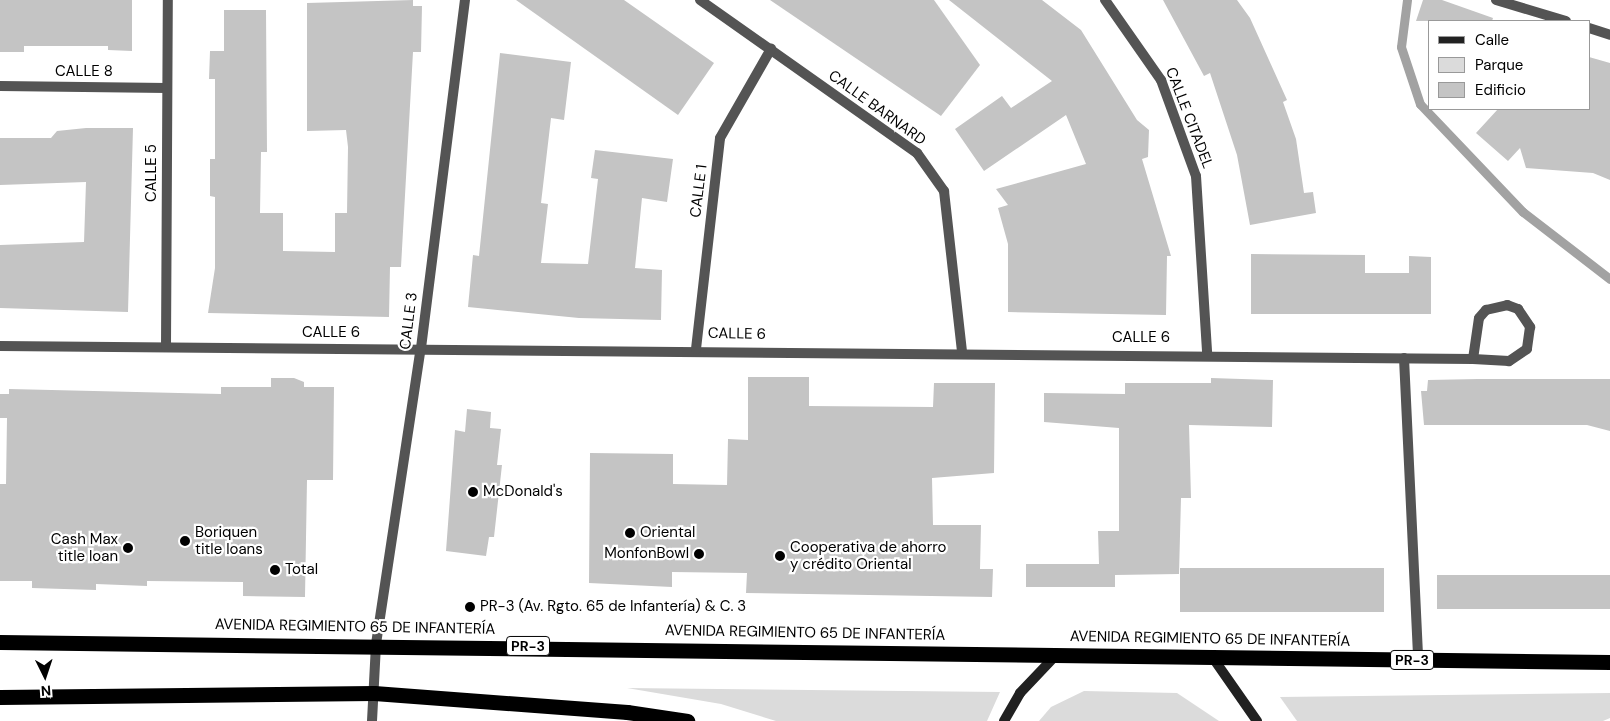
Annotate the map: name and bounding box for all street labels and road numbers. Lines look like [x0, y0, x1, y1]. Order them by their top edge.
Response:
street label: CALLE 8 [55, 63, 113, 81]
street label: CALLE CITADEL [1161, 65, 1217, 171]
street label: CALLE BARNARD [825, 67, 929, 149]
street label: CALLE 5 [143, 144, 161, 202]
street label: CALLE 1 [687, 163, 711, 219]
street label: CALLE 3 [397, 291, 421, 351]
street label: CALLE 6 [302, 324, 360, 342]
street label: CALLE 6 [708, 324, 766, 344]
street label: CALLE 6 [1112, 329, 1170, 347]
street label: AVENIDA REGIMIENTO 65 DE INFANTERÍA [215, 616, 495, 638]
street label: AVENIDA REGIMIENTO 65 DE INFANTERÍA [665, 622, 945, 644]
street label: AVENIDA REGIMIENTO 65 DE INFANTERÍA [1070, 628, 1350, 650]
road number: PR-3 [506, 634, 550, 658]
road number: PR-3 [1390, 648, 1434, 672]

